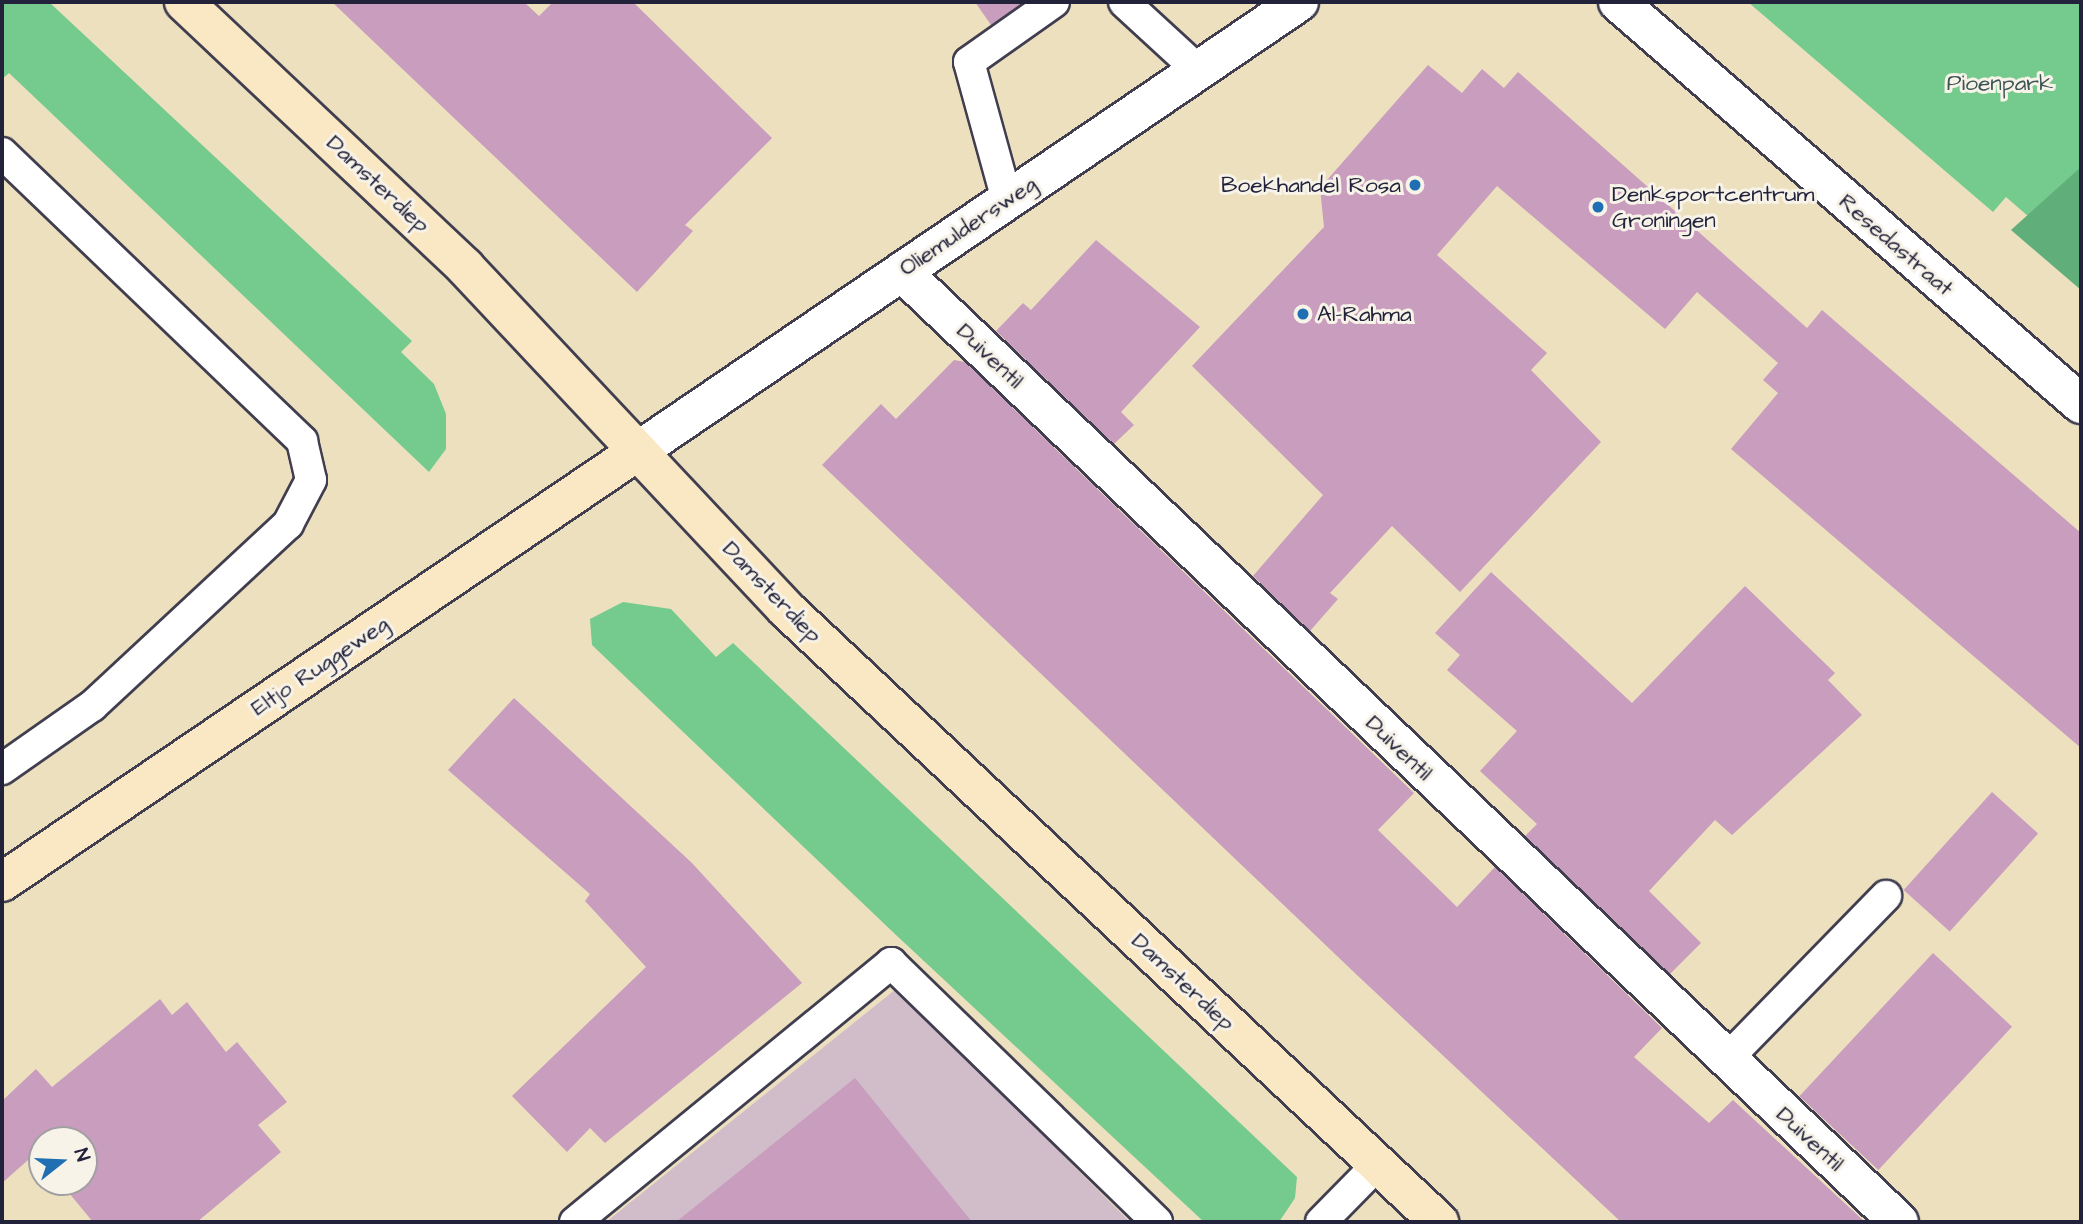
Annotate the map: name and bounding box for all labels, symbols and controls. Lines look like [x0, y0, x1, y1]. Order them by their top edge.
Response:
park label: Pioenpark [1947, 69, 2053, 97]
street label: Damsterdiep [321, 129, 435, 239]
street label: Oliemuldersweg [894, 170, 1042, 282]
place label: Boekhandel Rosa [1221, 171, 1401, 199]
marker: Boekhandel Rosa [1407, 177, 1423, 193]
place label: Denksportcentrum Groningen [1612, 180, 1814, 234]
street label: Resedastraat [1833, 188, 1959, 302]
marker: Denksportcentrum Groningen [1590, 199, 1606, 215]
place label: Al-Rahma [1317, 300, 1412, 328]
marker: Al-Rahma [1295, 306, 1311, 322]
street label: Duiventil [951, 317, 1029, 395]
street label: Damsterdiep [717, 535, 827, 649]
street label: Eltjo Ruggeweg [246, 610, 394, 722]
street label: Duiventil [1360, 709, 1438, 787]
street label: Damsterdiep [1126, 927, 1240, 1037]
street label: Duiventil [1770, 1101, 1850, 1177]
north arrow [28, 1126, 98, 1196]
text: N [67, 1145, 96, 1165]

